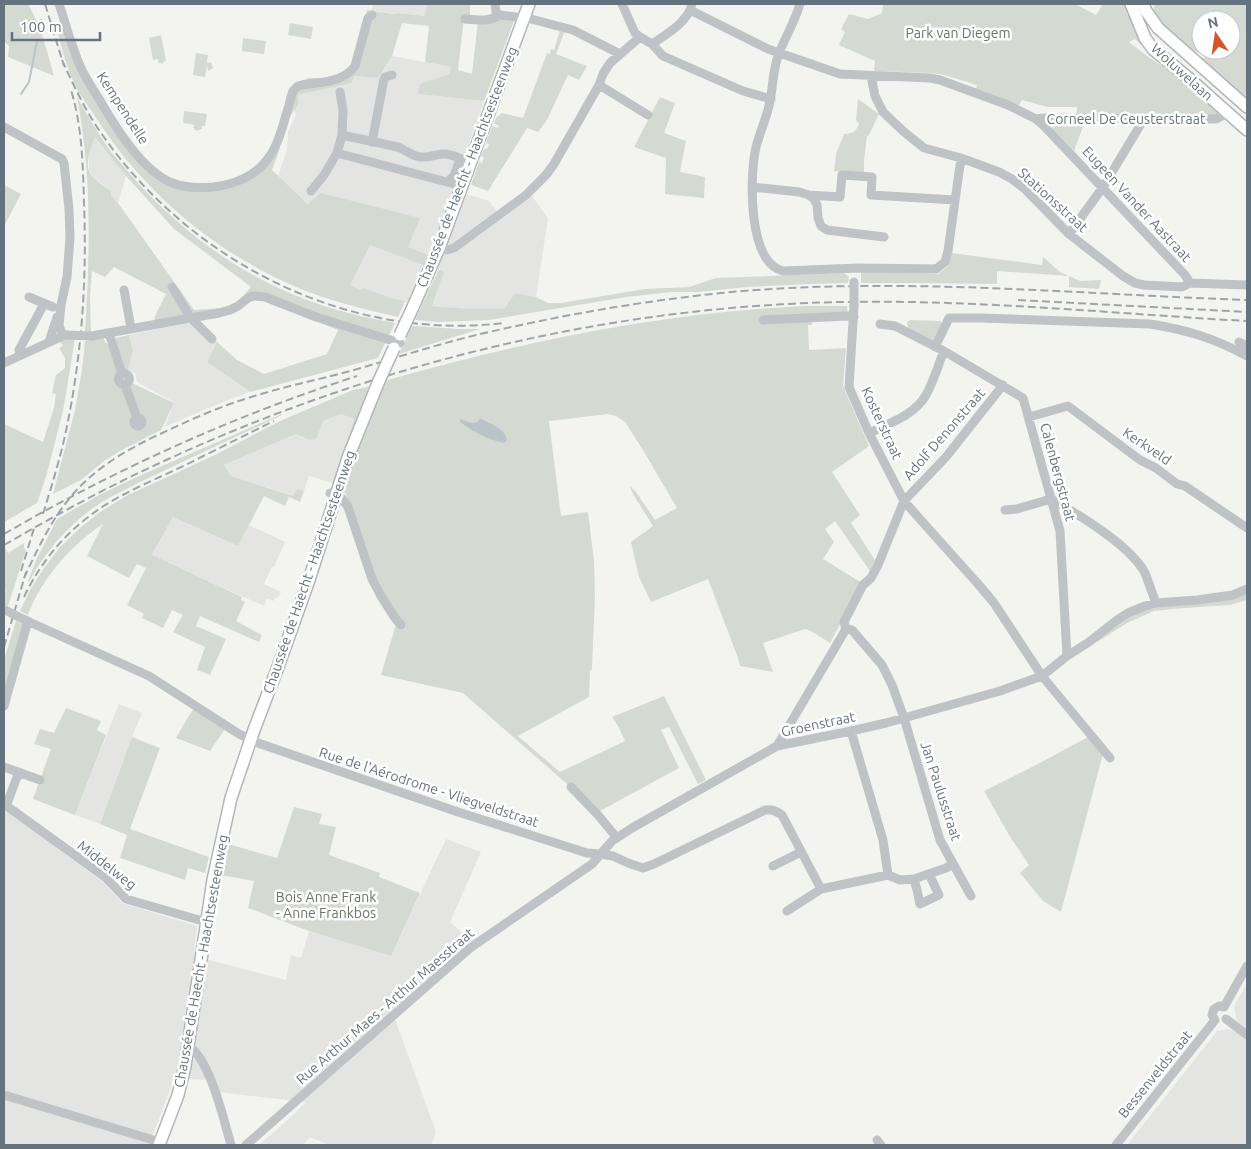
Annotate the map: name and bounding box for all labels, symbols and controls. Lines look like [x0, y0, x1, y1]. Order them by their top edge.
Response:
scale bar [12, 10, 100, 42]
north arrow [1191, 10, 1241, 60]
text: N [1206, 13, 1220, 31]
text: 100 m [20, 18, 62, 35]
park label: Park van Diegem [905, 25, 1011, 41]
street label: Woluwelaan [1148, 40, 1216, 104]
street label: Chaussée de Haecht - Haachtsesteenweg [414, 44, 520, 290]
street label: Kempendelle [94, 69, 152, 147]
street label: Corneel De Ceusterstraat [1047, 111, 1206, 127]
street label: Eugeen Vander Aastraat [1079, 143, 1195, 265]
street label: Stationsstraat [1015, 165, 1091, 236]
street label: Kosterstraat [858, 384, 906, 462]
street label: Adolf Denonstraat [900, 385, 988, 483]
street label: Calenbergstraat [1037, 421, 1079, 523]
street label: Kerkveld [1120, 424, 1174, 468]
street label: Chaussée de Haecht - Haachtsesteenweg [260, 448, 358, 696]
street label: Groenstraat [780, 708, 857, 740]
street label: Jan Paulusstraat [917, 739, 965, 843]
street label: Rue de l'Aérodrome - Vliegveldstraat [317, 744, 541, 830]
street label: Chaussée de Haecht - Haachtsesteenweg [171, 833, 231, 1089]
street label: Middelweg [75, 837, 139, 893]
park label: Bois Anne Frank - Anne Frankbos [276, 889, 376, 921]
street label: Rue Arthur Maes - Arthur Maesstraat [293, 924, 477, 1087]
street label: Bessenveldstraat [1115, 1027, 1195, 1121]

